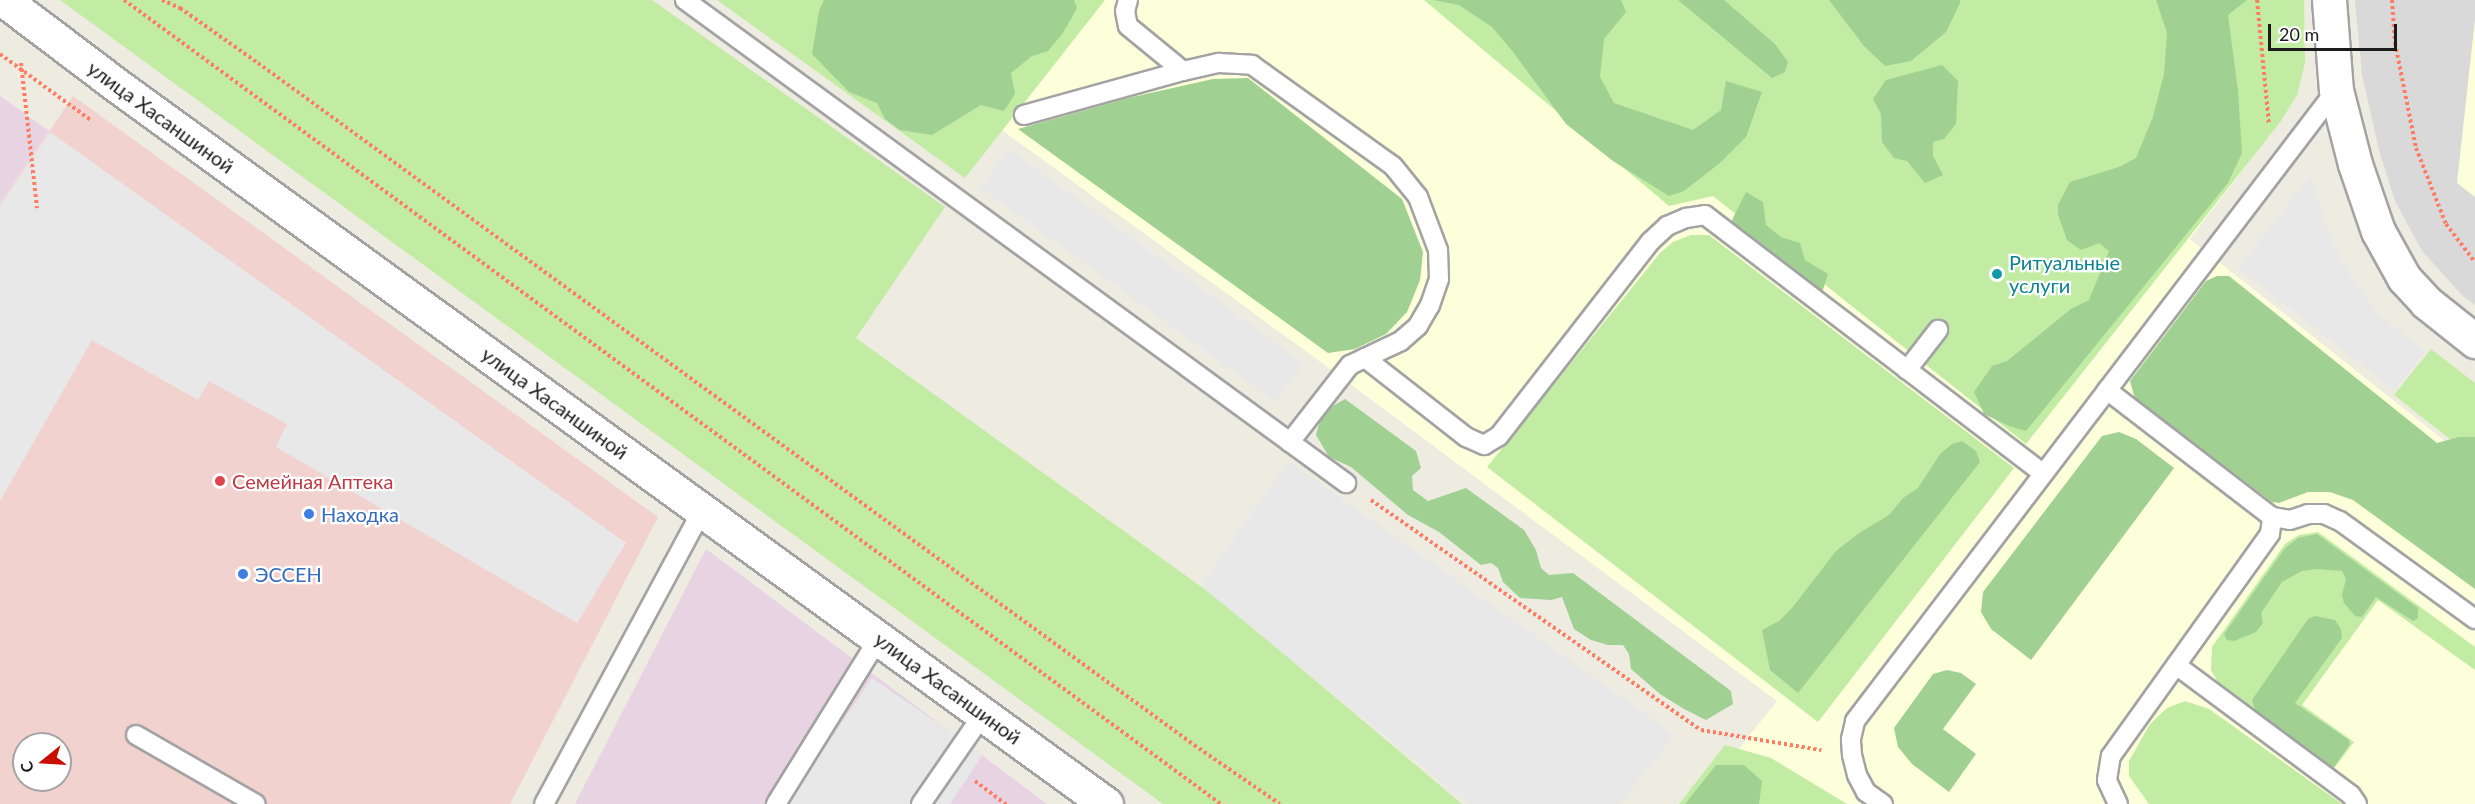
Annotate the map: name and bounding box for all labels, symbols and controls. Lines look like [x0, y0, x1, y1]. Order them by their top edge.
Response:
scale bar [2271, 12, 2400, 50]
text: 20 m [2279, 23, 2319, 45]
street label: улица Хасаншиной [83, 56, 239, 178]
place label: Ритуальные услуги [2009, 250, 2120, 297]
marker: Ритуальные услуги [1990, 267, 2004, 281]
street label: улица Хасаншиной [477, 342, 633, 464]
place label: Семейная Аптека [232, 469, 393, 493]
marker: Семейная Аптека [213, 474, 227, 488]
place label: Находка [321, 502, 399, 526]
marker: Находка [302, 507, 316, 521]
place label: ЭССЕН [255, 562, 322, 586]
marker: ЭССЕН [236, 567, 250, 581]
street label: улица Хасаншиной [870, 627, 1026, 749]
north arrow [12, 732, 72, 792]
text: С [16, 759, 37, 775]

